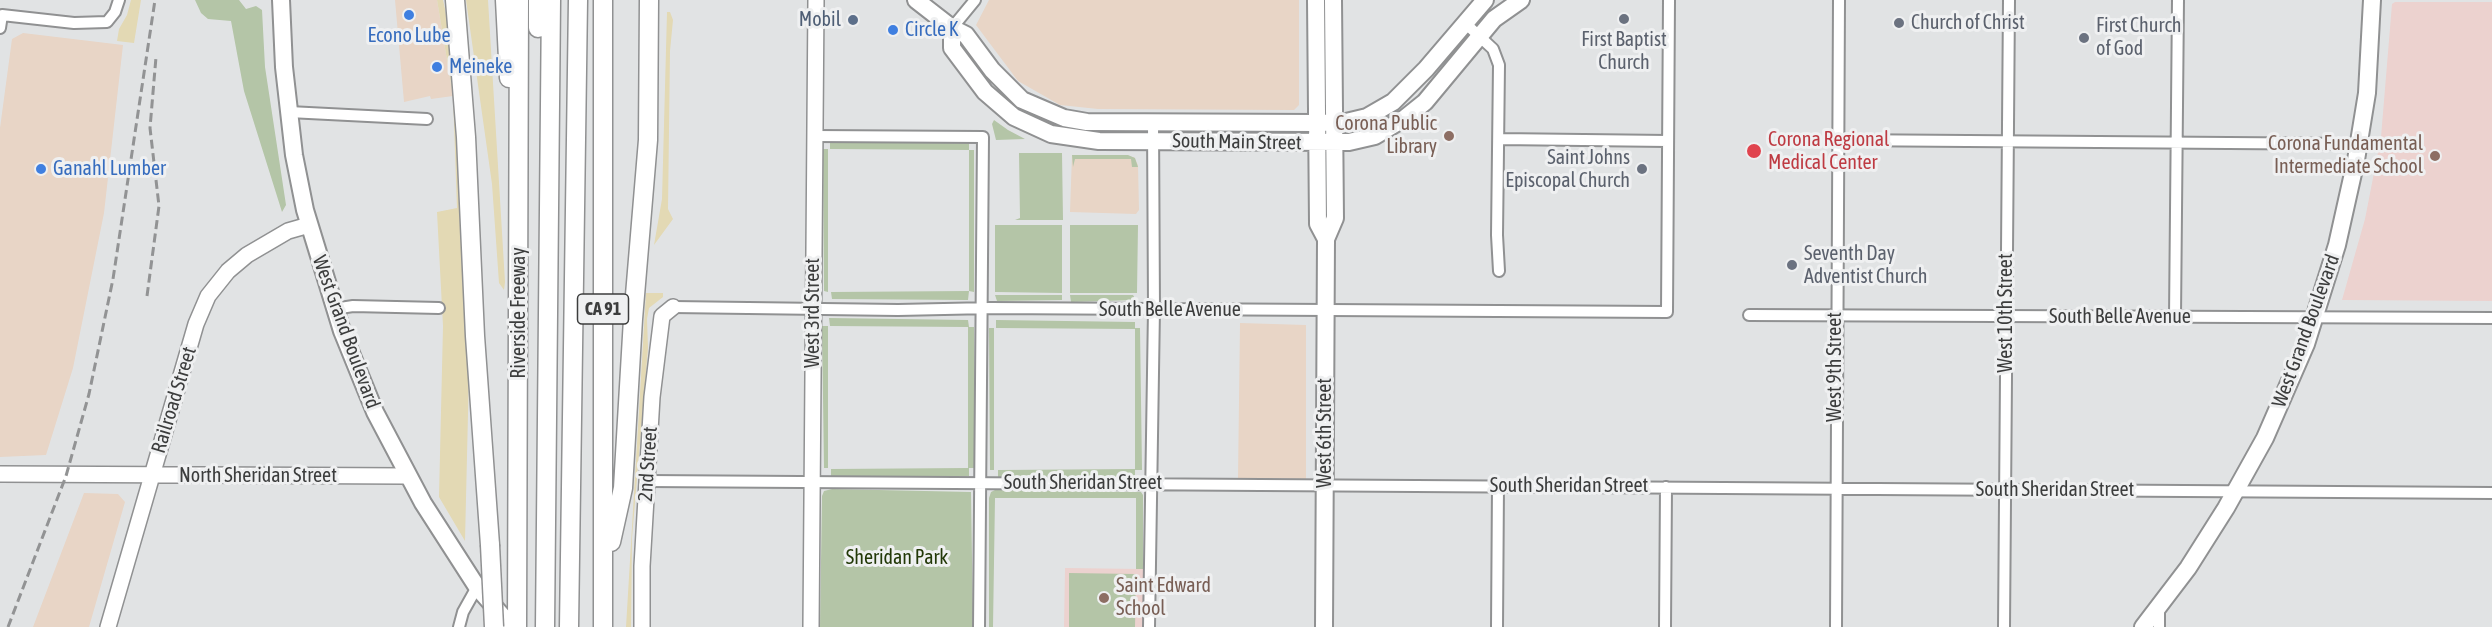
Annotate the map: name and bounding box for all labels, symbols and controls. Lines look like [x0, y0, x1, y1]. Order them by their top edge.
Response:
marker: Econo Lube [402, 8, 416, 22]
place label: Mobil [799, 8, 841, 32]
place label: Church of Christ [1911, 11, 2025, 35]
marker: First Baptist Church [1617, 12, 1631, 26]
marker: Mobil [846, 13, 860, 27]
place label: First Church of God [2096, 14, 2181, 61]
marker: Church of Christ [1892, 16, 1906, 30]
place label: Circle K [905, 18, 959, 42]
marker: Circle K [886, 23, 900, 37]
place label: Econo Lube [367, 24, 451, 48]
place label: First Baptist Church [1581, 28, 1667, 75]
marker: First Church of God [2077, 31, 2091, 45]
place label: Meineke [449, 55, 512, 79]
marker: Meineke [430, 60, 444, 74]
place label: Corona Public Library [1335, 112, 1437, 159]
place label: Corona Regional Medical Center [1768, 128, 1889, 175]
street label: South Main Street [1172, 129, 1302, 155]
marker: Corona Public Library [1442, 129, 1456, 143]
place label: Corona Fundamental Intermediate School [2268, 132, 2423, 179]
marker: Corona Regional Medical Center [1745, 142, 1763, 160]
place label: Saint Johns Episcopal Church [1505, 146, 1630, 193]
marker: Corona Fundamental Intermediate School [2428, 149, 2442, 163]
place label: Ganahl Lumber [53, 157, 166, 181]
marker: Ganahl Lumber [34, 162, 48, 176]
marker: Saint Johns Episcopal Church [1635, 162, 1649, 176]
place label: Seventh Day Adventist Church [1804, 242, 1927, 289]
street label: Riverside Freeway [507, 247, 531, 379]
street label: West Grand Boulevard [2267, 251, 2345, 411]
street label: West Grand Boulevard [307, 252, 385, 412]
street label: West 10th Street [1994, 253, 2018, 373]
street label: West 3rd Street [801, 258, 825, 368]
marker: Seventh Day Adventist Church [1785, 258, 1799, 272]
road number: CA 91 [578, 294, 628, 324]
street label: South Belle Avenue [1099, 298, 1241, 322]
street label: South Belle Avenue [2049, 305, 2191, 329]
street label: West 9th Street [1823, 312, 1847, 422]
street label: Railroad Street [146, 344, 202, 456]
street label: West 6th Street [1313, 378, 1337, 488]
street label: 2nd Street [633, 426, 663, 502]
street label: North Sheridan Street [179, 464, 337, 488]
street label: South Sheridan Street [1004, 471, 1162, 495]
street label: South Sheridan Street [1490, 474, 1648, 498]
street label: South Sheridan Street [1976, 478, 2134, 502]
park label: Sheridan Park [846, 546, 948, 570]
place label: Saint Edward School [1116, 574, 1211, 621]
marker: Saint Edward School [1097, 591, 1111, 605]

